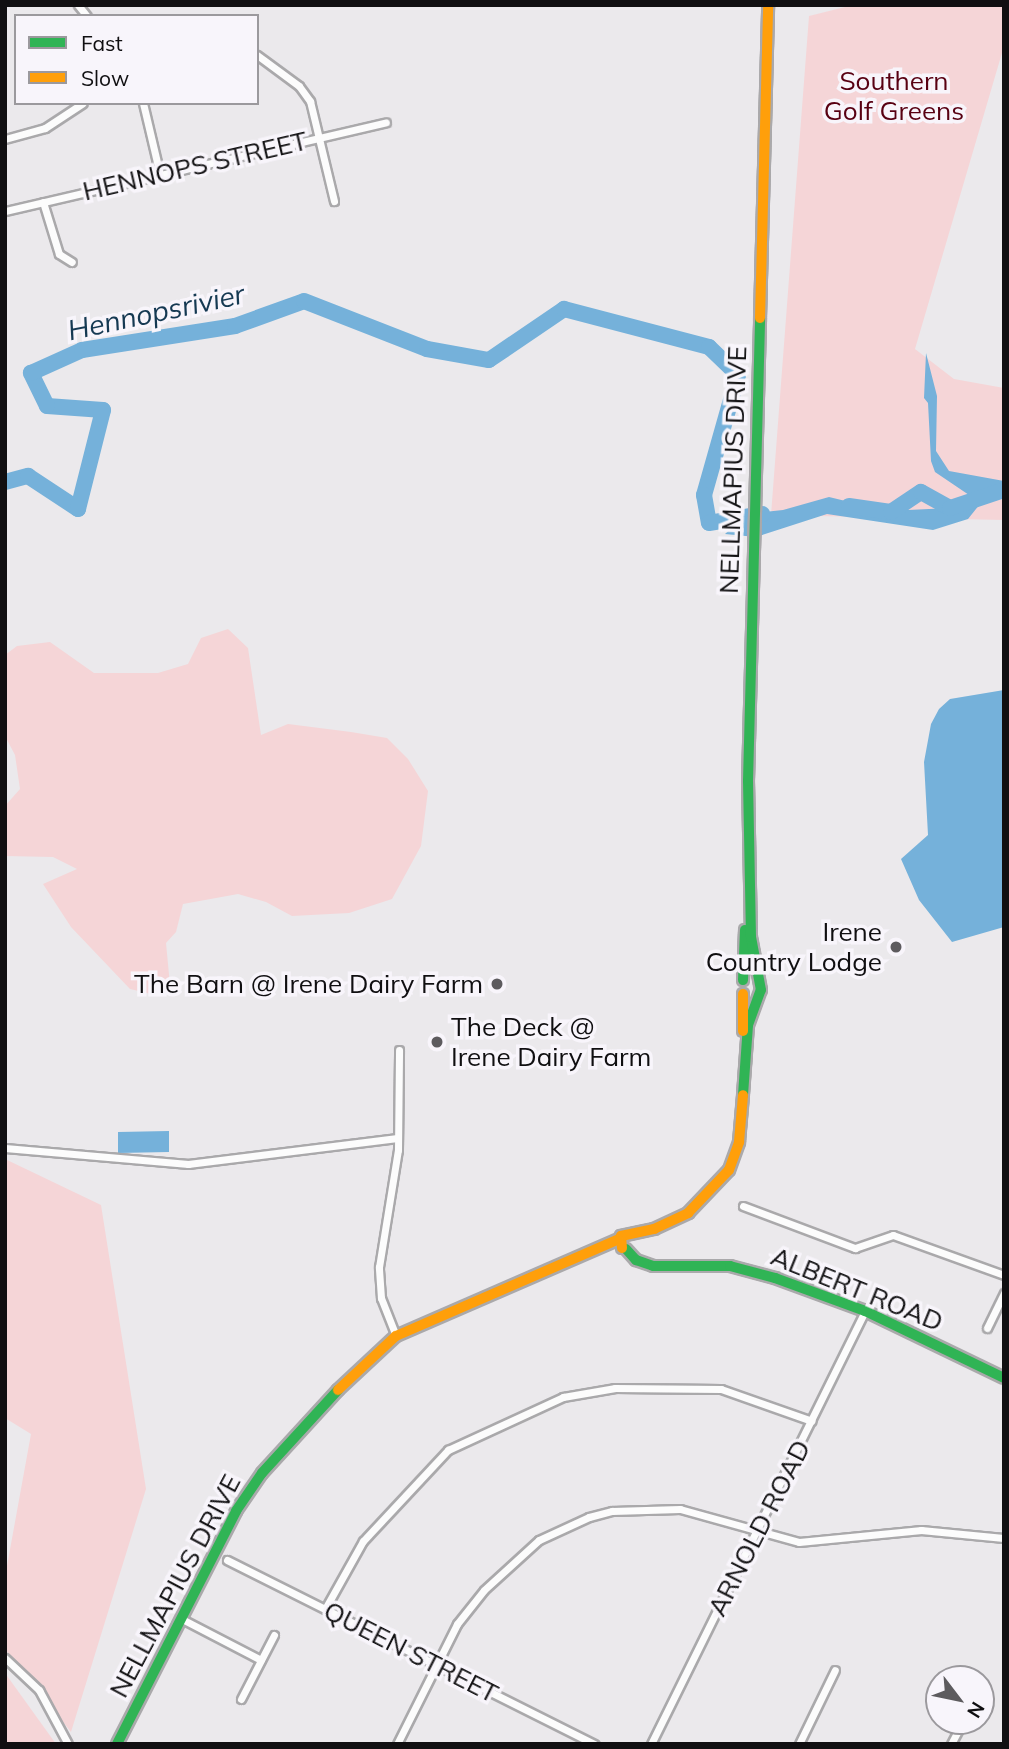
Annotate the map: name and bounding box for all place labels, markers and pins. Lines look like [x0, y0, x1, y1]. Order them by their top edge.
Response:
place label: Irene Country Lodge [706, 916, 882, 978]
marker: Irene Country Lodge [888, 939, 904, 955]
place label: The Barn @ Irene Dairy Farm [134, 968, 483, 1000]
marker: The Barn @ Irene Dairy Farm [489, 976, 505, 992]
place label: The Deck @ Irene Dairy Farm [451, 1011, 651, 1072]
marker: The Deck @ Irene Dairy Farm [429, 1034, 445, 1050]

